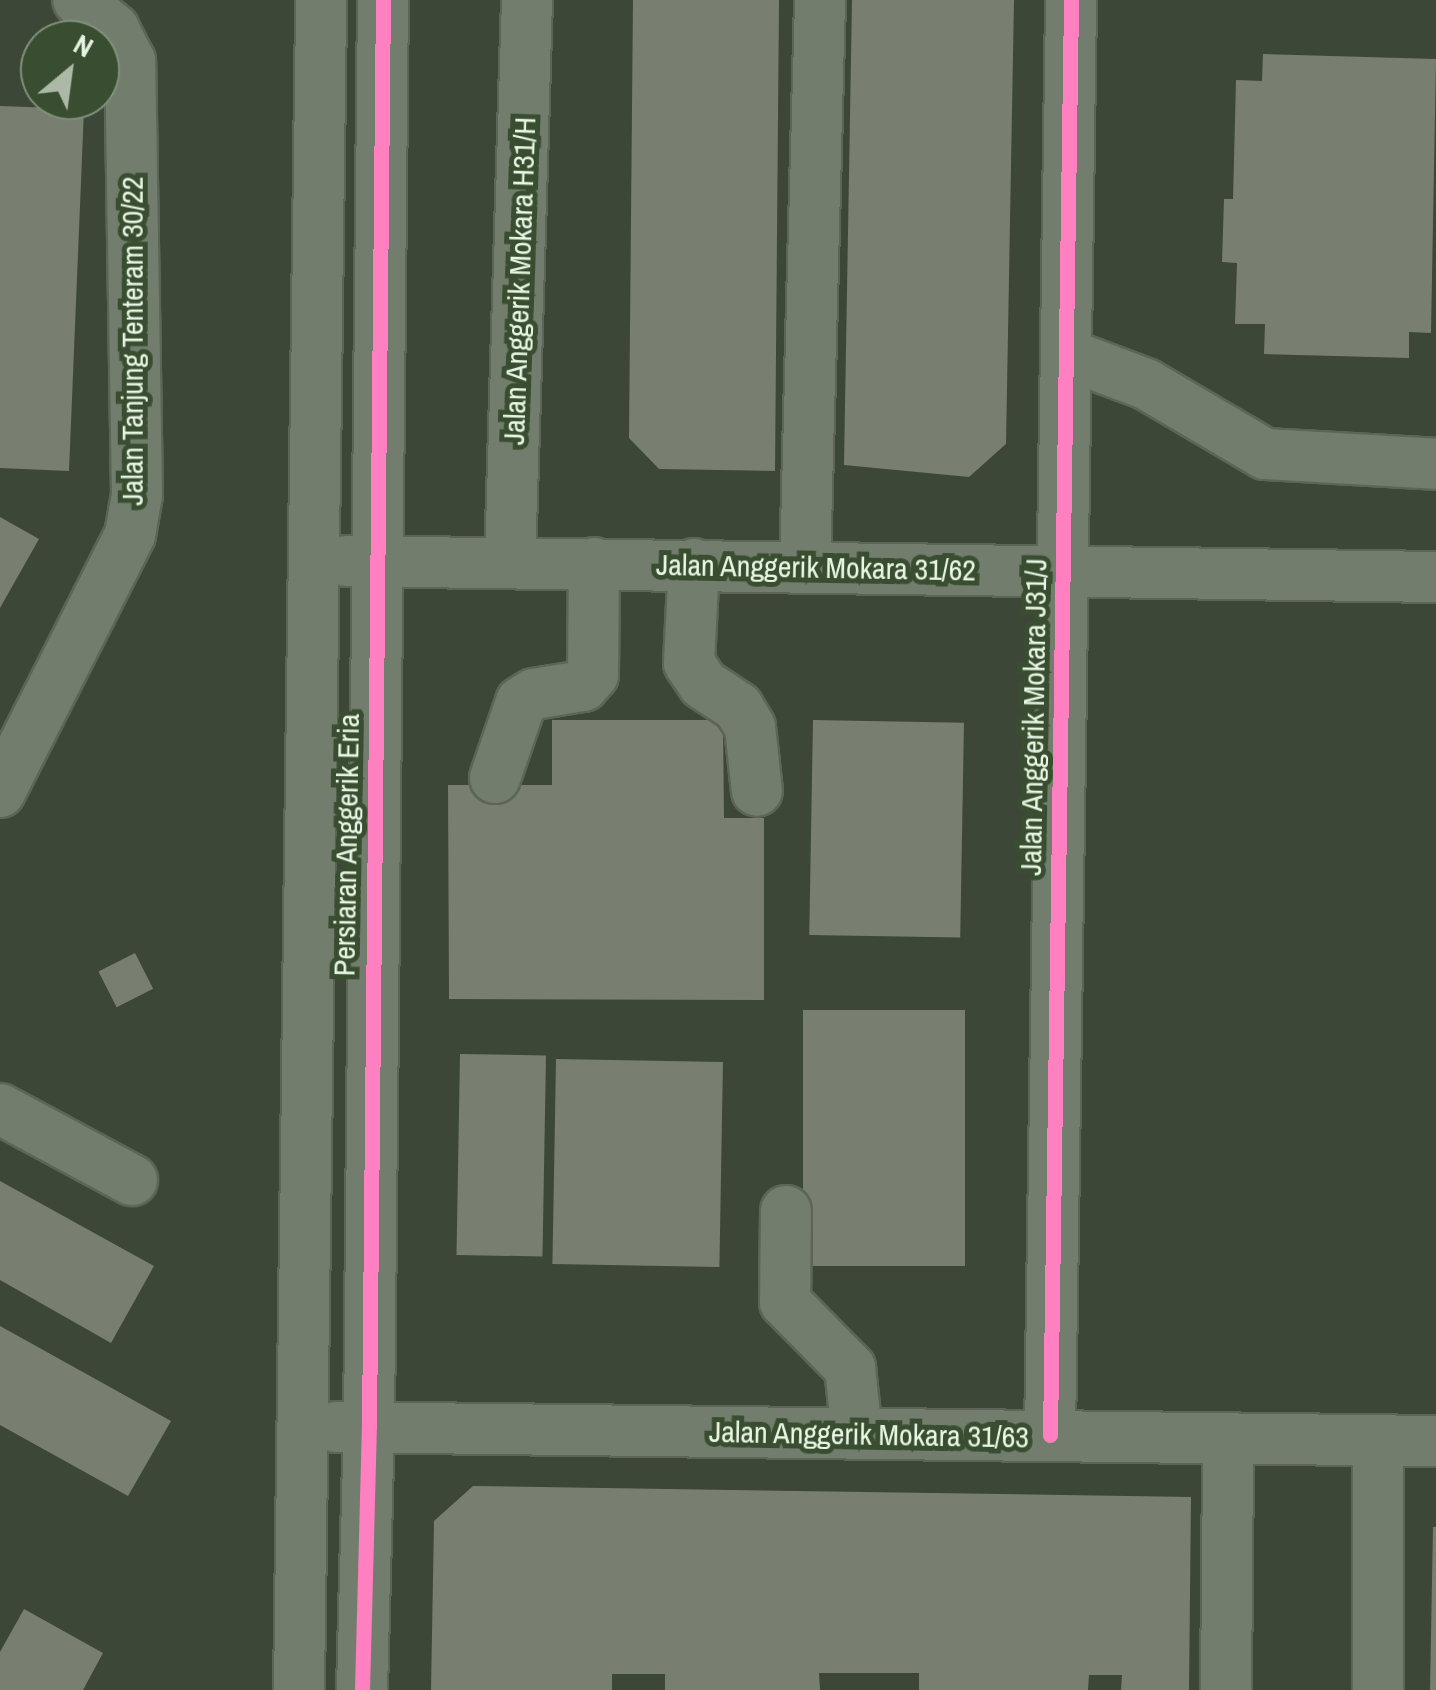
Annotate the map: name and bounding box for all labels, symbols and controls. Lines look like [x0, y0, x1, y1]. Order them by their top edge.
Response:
north arrow [20, 20, 120, 120]
text: N [67, 25, 100, 66]
street label: Jalan Anggerik Mokara H31/H [495, 116, 543, 446]
street label: Jalan Tanjung Tenteram 30/22 [114, 176, 150, 506]
street label: Jalan Anggerik Mokara 31/62 [655, 546, 977, 588]
street label: Jalan Anggerik Mokara J31/J [1012, 557, 1054, 877]
street label: Persiaran Anggerik Eria [326, 713, 366, 977]
street label: Jalan Anggerik Mokara 31/63 [708, 1413, 1030, 1455]

